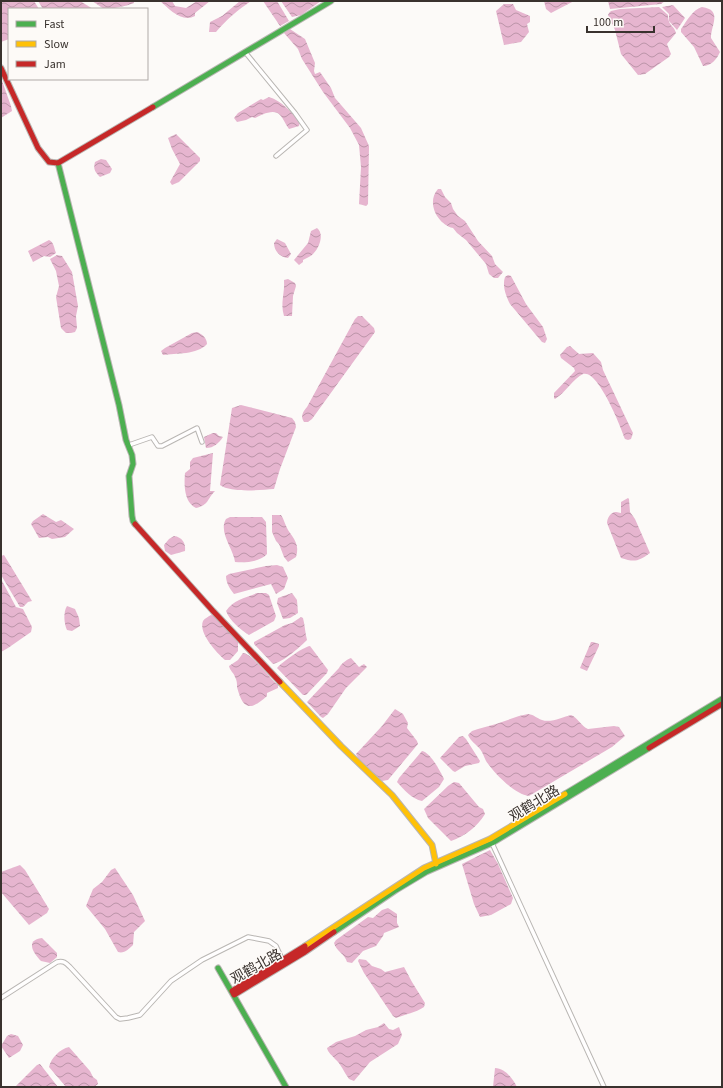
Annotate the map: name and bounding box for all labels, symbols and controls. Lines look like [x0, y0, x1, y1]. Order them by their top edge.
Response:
legend [8, 8, 148, 80]
scale bar [587, 8, 654, 34]
text: 100 m [593, 14, 623, 31]
text: Fast [44, 16, 64, 33]
text: Slow [44, 36, 69, 53]
text: Jam [44, 56, 66, 73]
street label: 观鹤北路 [505, 781, 564, 827]
street label: 观鹤北路 [227, 945, 286, 989]

